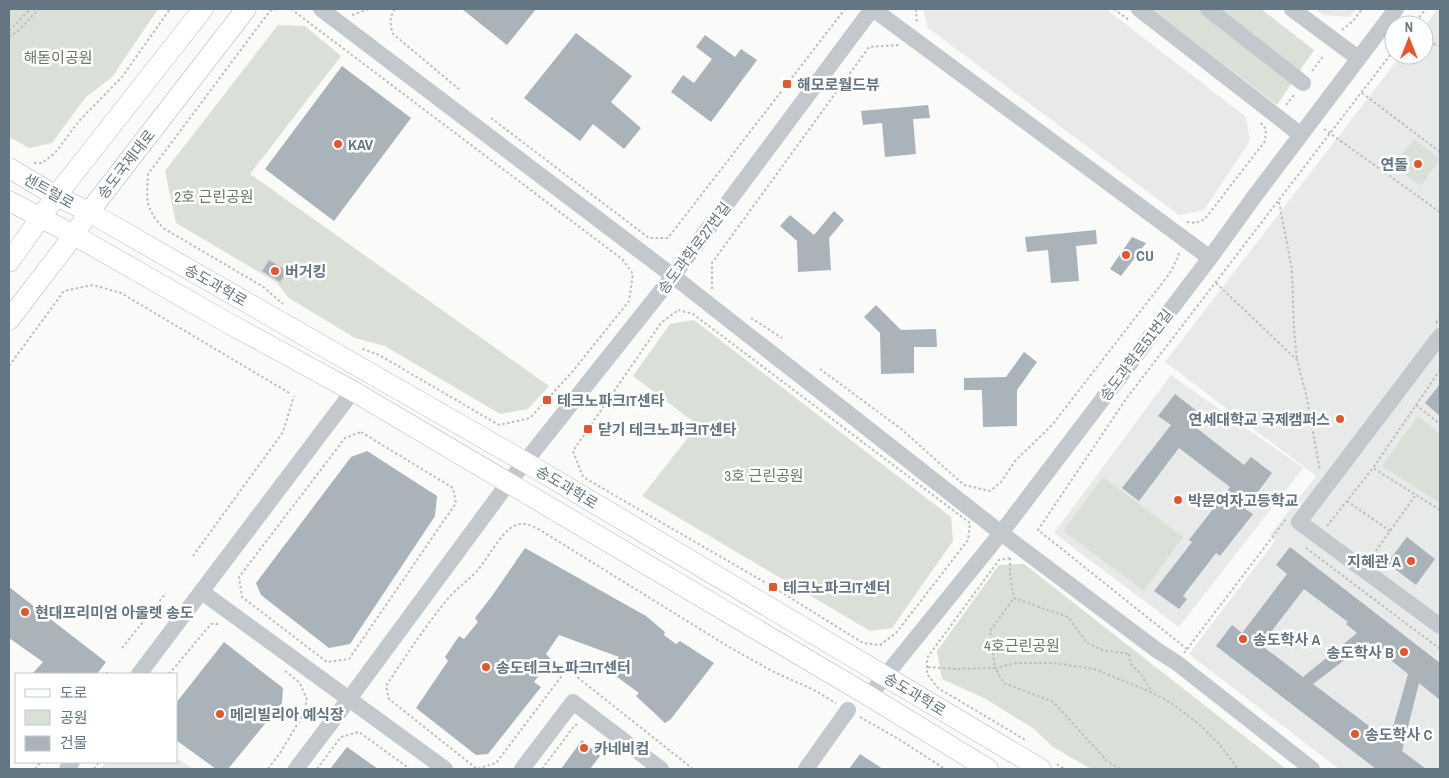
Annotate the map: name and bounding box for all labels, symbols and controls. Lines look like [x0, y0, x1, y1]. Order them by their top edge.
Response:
north arrow [1384, 15, 1434, 65]
text: N [1405, 18, 1413, 36]
park label: 해돋이공원 [23, 47, 93, 68]
place label: 해모로월드뷰 [797, 74, 880, 95]
marker: 해모로월드뷰 [781, 78, 793, 90]
street label: 송도국제대로 [92, 125, 160, 203]
place label: KAV [348, 134, 374, 155]
marker: KAV [332, 138, 344, 150]
place label: 연돌 [1380, 154, 1408, 175]
marker: 연돌 [1412, 158, 1424, 170]
street label: 센트럴로 [20, 168, 78, 214]
park label: 2호 근린공원 [174, 186, 254, 207]
street label: 송도과학로27번길 [652, 198, 736, 298]
place label: CU [1136, 245, 1154, 266]
marker: CU [1120, 249, 1132, 261]
street label: 송도과학로 [181, 259, 251, 311]
place label: 버거킹 [285, 261, 326, 282]
marker: 버거킹 [269, 265, 281, 277]
street label: 송도과학로51번길 [1094, 305, 1178, 405]
place label: 테크노파크IT센타 [557, 390, 665, 411]
marker: 테크노파크IT센타 [541, 394, 553, 406]
place label: 연세대학교 국제캠퍼스 [1189, 409, 1330, 430]
marker: 연세대학교 국제캠퍼스 [1334, 413, 1346, 425]
place label: 닫기 테크노파크IT센타 [598, 419, 737, 440]
marker: 닫기 테크노파크IT센타 [582, 423, 594, 435]
street label: 송도과학로 [532, 460, 602, 514]
park label: 3호 근린공원 [724, 465, 804, 486]
place label: 박문여자고등학교 [1188, 490, 1299, 511]
marker: 박문여자고등학교 [1172, 494, 1184, 506]
place label: 지혜관 A [1347, 551, 1401, 572]
marker: 지혜관 A [1405, 555, 1417, 567]
place label: 테크노파크IT센터 [783, 577, 891, 598]
marker: 테크노파크IT센터 [767, 581, 779, 593]
place label: 현대프리미엄 아울렛 송도 [35, 602, 194, 623]
marker: 현대프리미엄 아울렛 송도 [19, 606, 31, 618]
place label: 송도학사 A [1253, 629, 1321, 650]
marker: 송도학사 A [1237, 633, 1249, 645]
park label: 4호근린공원 [984, 635, 1060, 656]
place label: 송도학사 B [1326, 642, 1394, 663]
marker: 송도학사 B [1398, 646, 1410, 658]
place label: 송도테크노파크IT센터 [496, 657, 631, 678]
marker: 송도테크노파크IT센터 [480, 661, 492, 673]
street label: 송도과학로 [880, 667, 950, 721]
legend [15, 673, 178, 763]
text: 도로 [60, 682, 88, 703]
place label: 메리빌리아 예식장 [230, 704, 344, 725]
text: 공원 [60, 707, 88, 728]
marker: 메리빌리아 예식장 [214, 708, 226, 720]
place label: 송도학사 C [1365, 724, 1433, 745]
marker: 송도학사 C [1349, 728, 1361, 740]
text: 건물 [60, 732, 88, 753]
place label: 카네비컴 [594, 738, 649, 759]
marker: 카네비컴 [578, 742, 590, 754]

